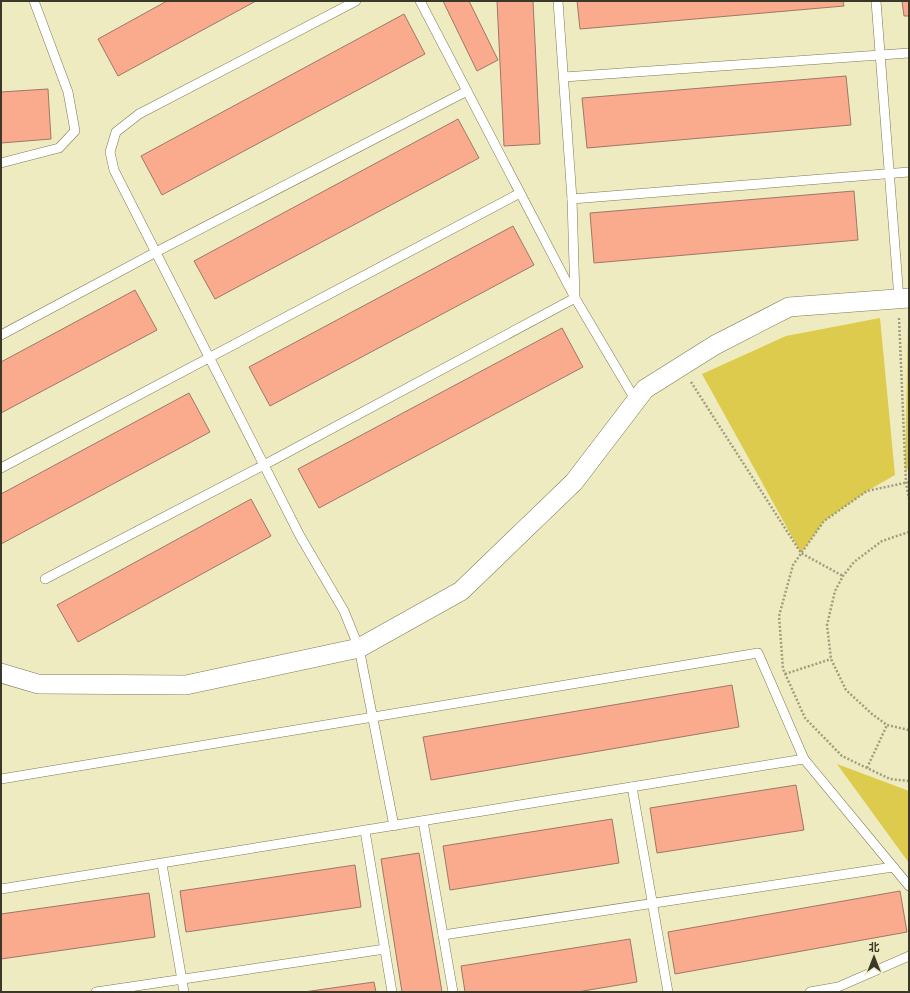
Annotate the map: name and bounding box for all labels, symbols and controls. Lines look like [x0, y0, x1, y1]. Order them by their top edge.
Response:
north arrow [854, 937, 894, 977]
text: 北 [869, 941, 880, 953]

